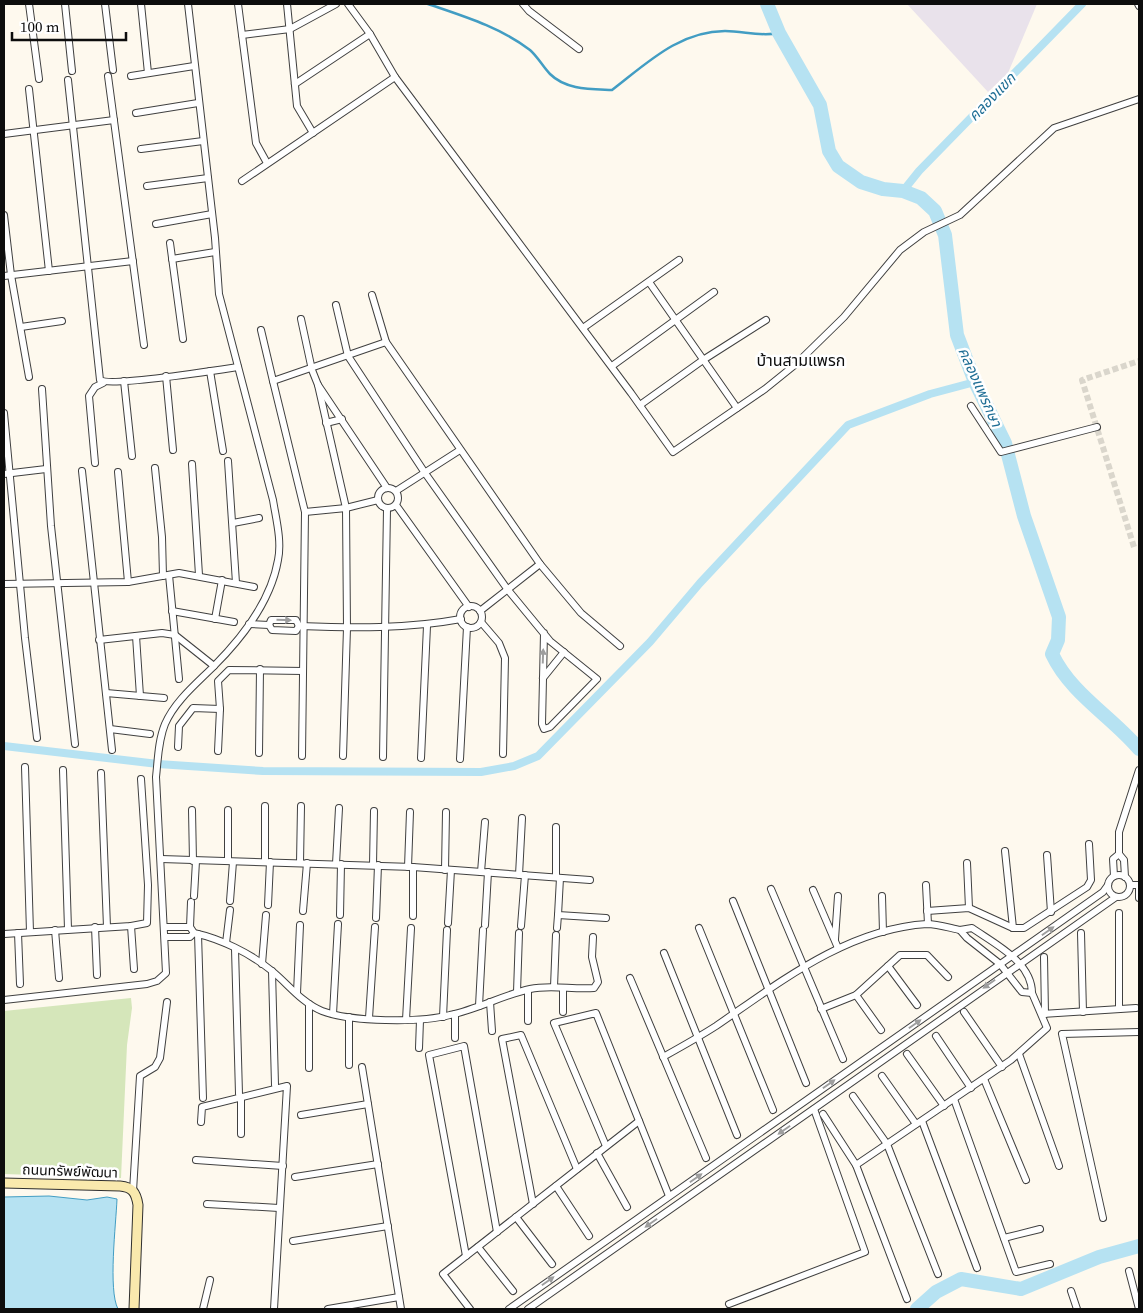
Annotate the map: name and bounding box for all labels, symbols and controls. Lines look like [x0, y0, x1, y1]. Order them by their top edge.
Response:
scale bar [12, 10, 126, 42]
text: 100 m [20, 16, 60, 37]
water label: คลองแขก [963, 67, 1021, 126]
water label: คลองแพรกษา [954, 344, 1008, 431]
district label: บ้านสามแพรก [757, 349, 845, 371]
one-way arrow [276, 616, 292, 624]
one-way arrow [540, 648, 548, 664]
one-way arrow [1041, 926, 1054, 936]
one-way arrow [982, 979, 996, 989]
one-way arrow [908, 1019, 921, 1029]
one-way arrow [822, 1079, 836, 1089]
one-way arrow [777, 1125, 791, 1135]
street label: ถนนทรัพย์พัฒนา [22, 1159, 118, 1183]
one-way arrow [689, 1173, 703, 1183]
one-way arrow [644, 1218, 658, 1228]
one-way arrow [542, 1276, 555, 1286]

